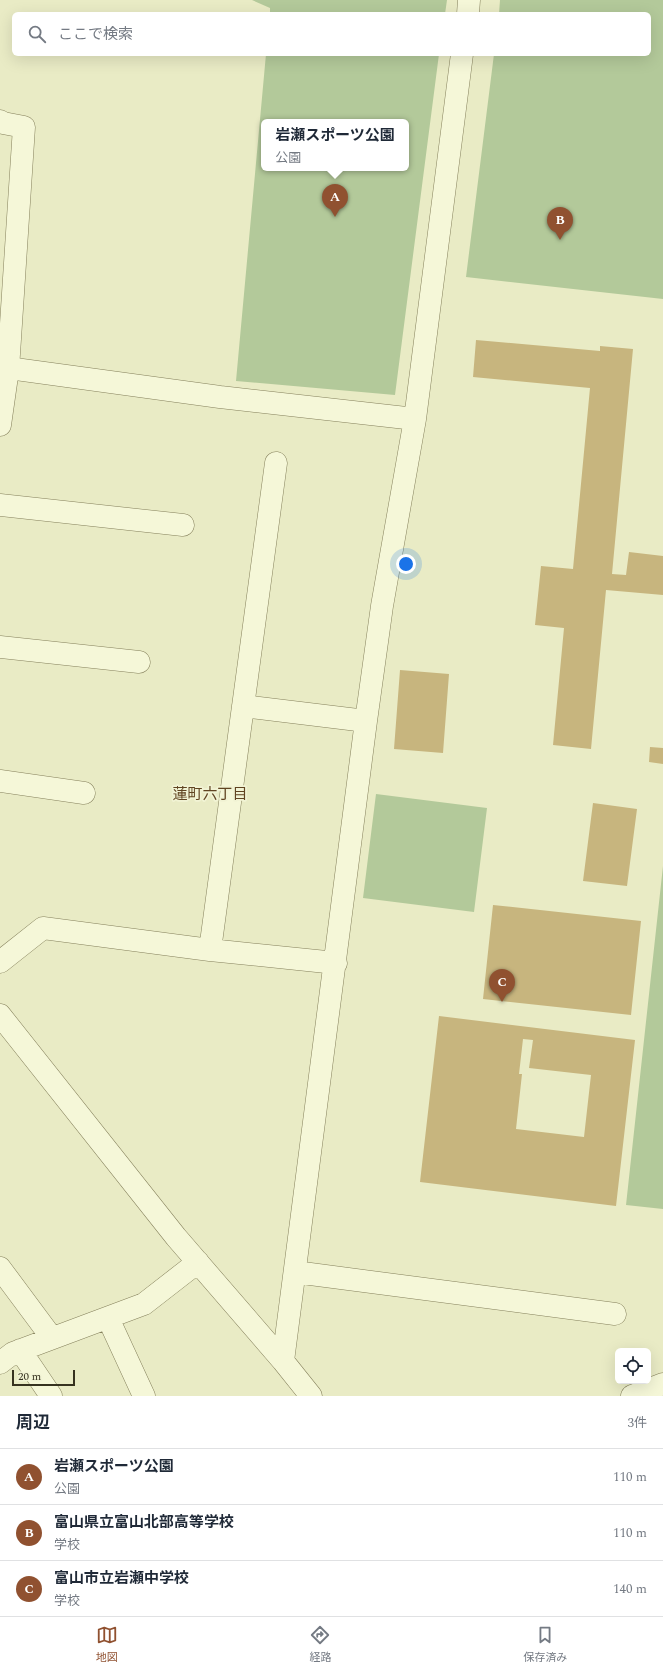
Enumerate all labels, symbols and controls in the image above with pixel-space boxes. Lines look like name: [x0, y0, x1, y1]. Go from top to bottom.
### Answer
search box: [12, 12, 651, 56]
icon: search: [26, 23, 48, 45]
text: ここで検索: [58, 23, 133, 46]
popup: [261, 119, 409, 171]
text: 岩瀬スポーツ公園: [275, 124, 395, 147]
text: 公園: [275, 148, 301, 168]
pin: A: [322, 184, 348, 217]
pin: B: [547, 207, 573, 240]
your location: [396, 554, 416, 574]
district label: 蓮町六丁目: [172, 783, 248, 806]
pin: C: [489, 969, 515, 1002]
map controls: [615, 1348, 651, 1384]
button: locate: [615, 1348, 651, 1384]
scale bar: [12, 1368, 75, 1387]
text: 20 m: [18, 1368, 41, 1385]
text: 周辺: [16, 1410, 50, 1436]
text: 3件: [627, 1413, 647, 1433]
text: 岩瀬スポーツ公園: [54, 1455, 174, 1478]
text: A: [24, 1467, 34, 1487]
text: 110 m: [613, 1467, 647, 1487]
text: 公園: [54, 1479, 80, 1499]
text: 富山県立富山北部高等学校: [54, 1511, 234, 1534]
text: B: [24, 1523, 34, 1543]
text: 110 m: [613, 1523, 647, 1543]
text: 学校: [54, 1535, 80, 1555]
text: 富山市立岩瀬中学校: [54, 1567, 189, 1590]
text: C: [24, 1579, 34, 1599]
text: 140 m: [613, 1579, 647, 1599]
text: 学校: [54, 1591, 80, 1611]
tab: 地図: [96, 1624, 118, 1666]
tab: 経路: [309, 1624, 331, 1666]
tab: 保存済み: [523, 1624, 567, 1666]

